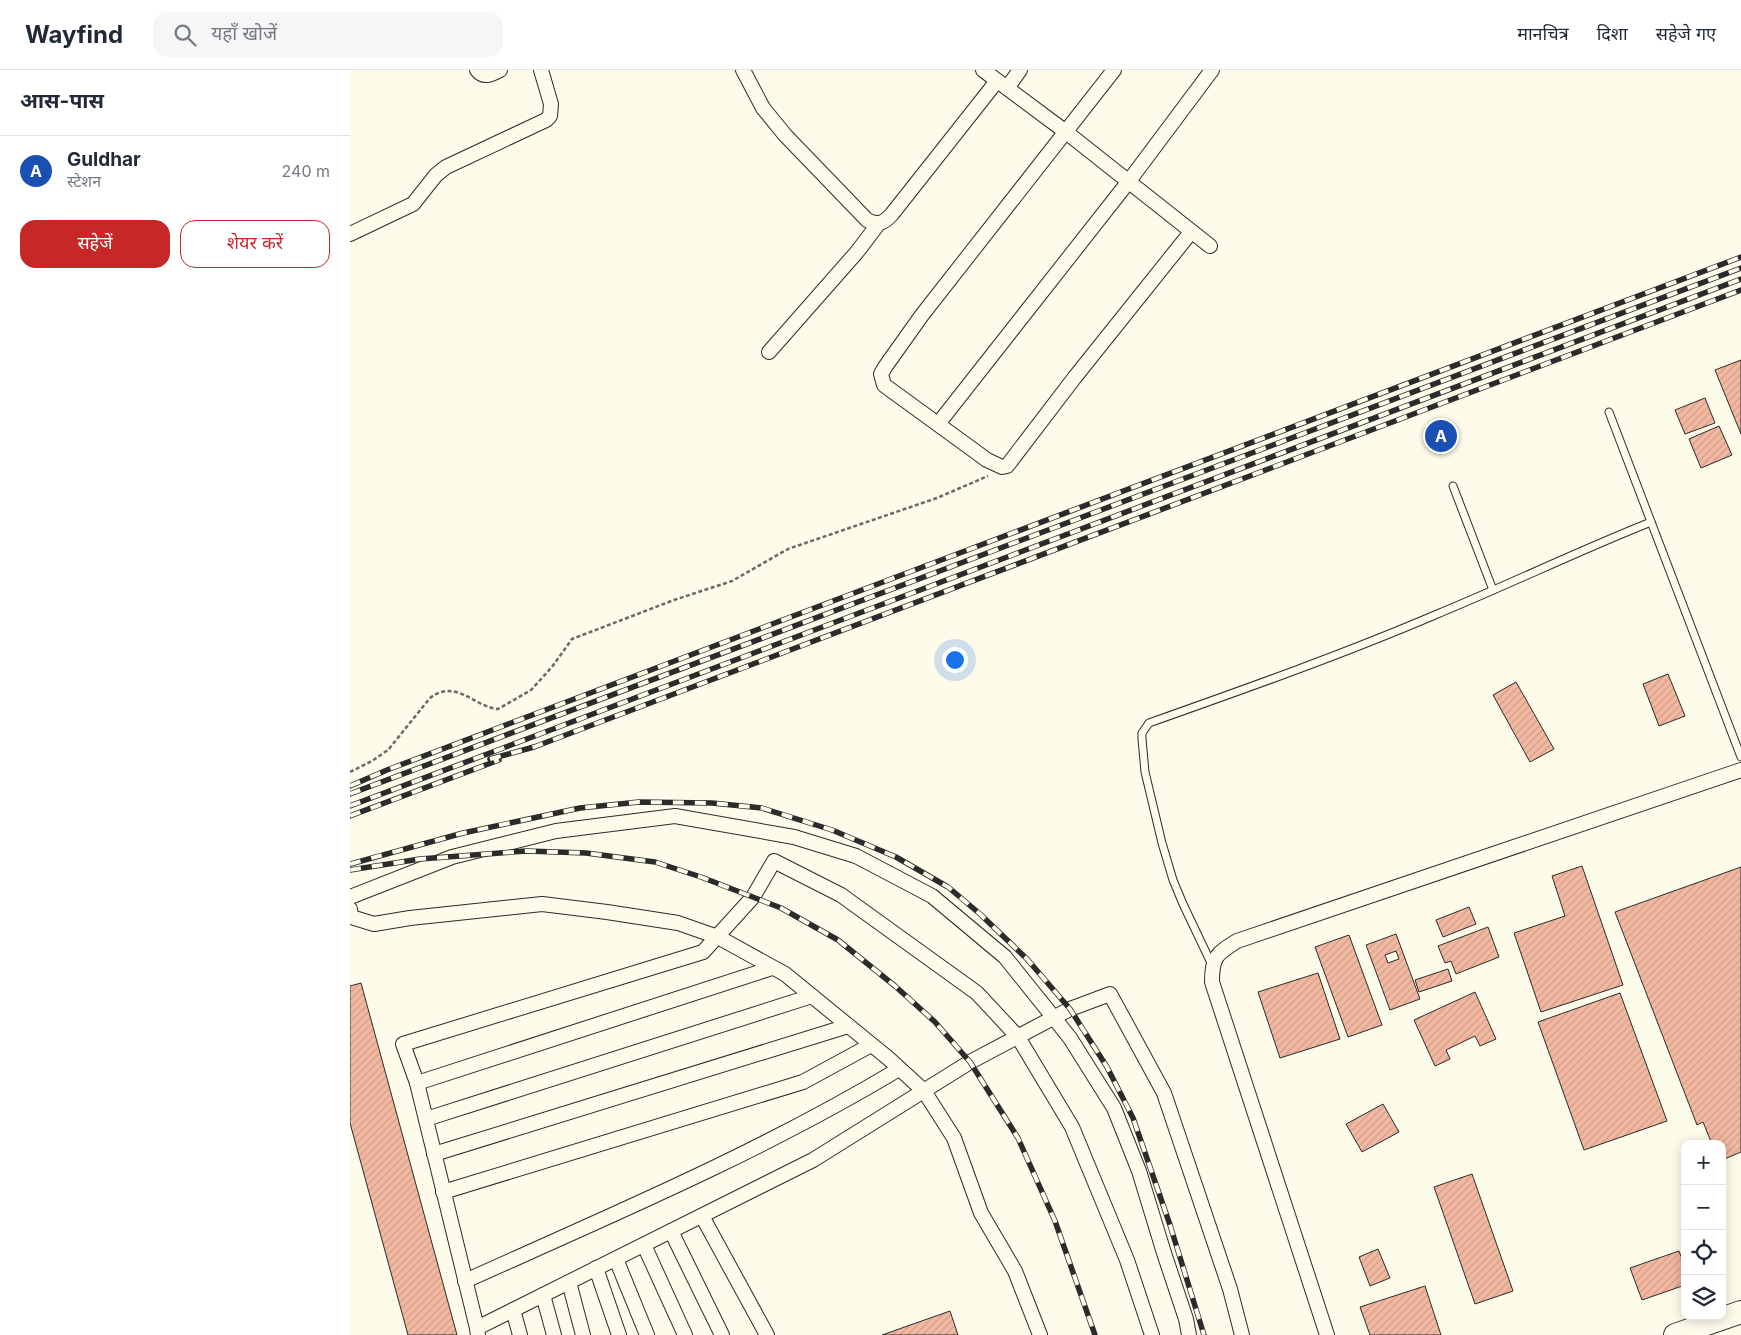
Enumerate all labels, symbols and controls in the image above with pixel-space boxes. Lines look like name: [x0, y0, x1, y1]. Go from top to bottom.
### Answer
search box: [153, 12, 503, 57]
text: Wayfind: [25, 20, 123, 49]
icon: search: [171, 21, 199, 49]
text: यहाँ खोजें: [211, 22, 277, 45]
text: मानचित्र: [1517, 23, 1569, 44]
text: दिशा: [1597, 23, 1628, 44]
text: सहेजे गए: [1656, 23, 1716, 44]
text: आस-पास: [20, 88, 104, 113]
text: Guldhar: [67, 148, 141, 171]
text: A: [30, 161, 42, 181]
text: 240 m: [282, 161, 330, 181]
text: स्टेशन: [67, 171, 101, 191]
button: सहेजें: [20, 220, 170, 268]
button: शेयर करें: [180, 220, 330, 268]
pin: A: [1425, 417, 1457, 455]
your location: [942, 647, 968, 673]
map controls: [1681, 1140, 1726, 1320]
button: +: [1681, 1140, 1726, 1185]
button: −: [1681, 1185, 1726, 1230]
button: locate: [1681, 1230, 1726, 1275]
button: layers: [1681, 1275, 1726, 1320]

